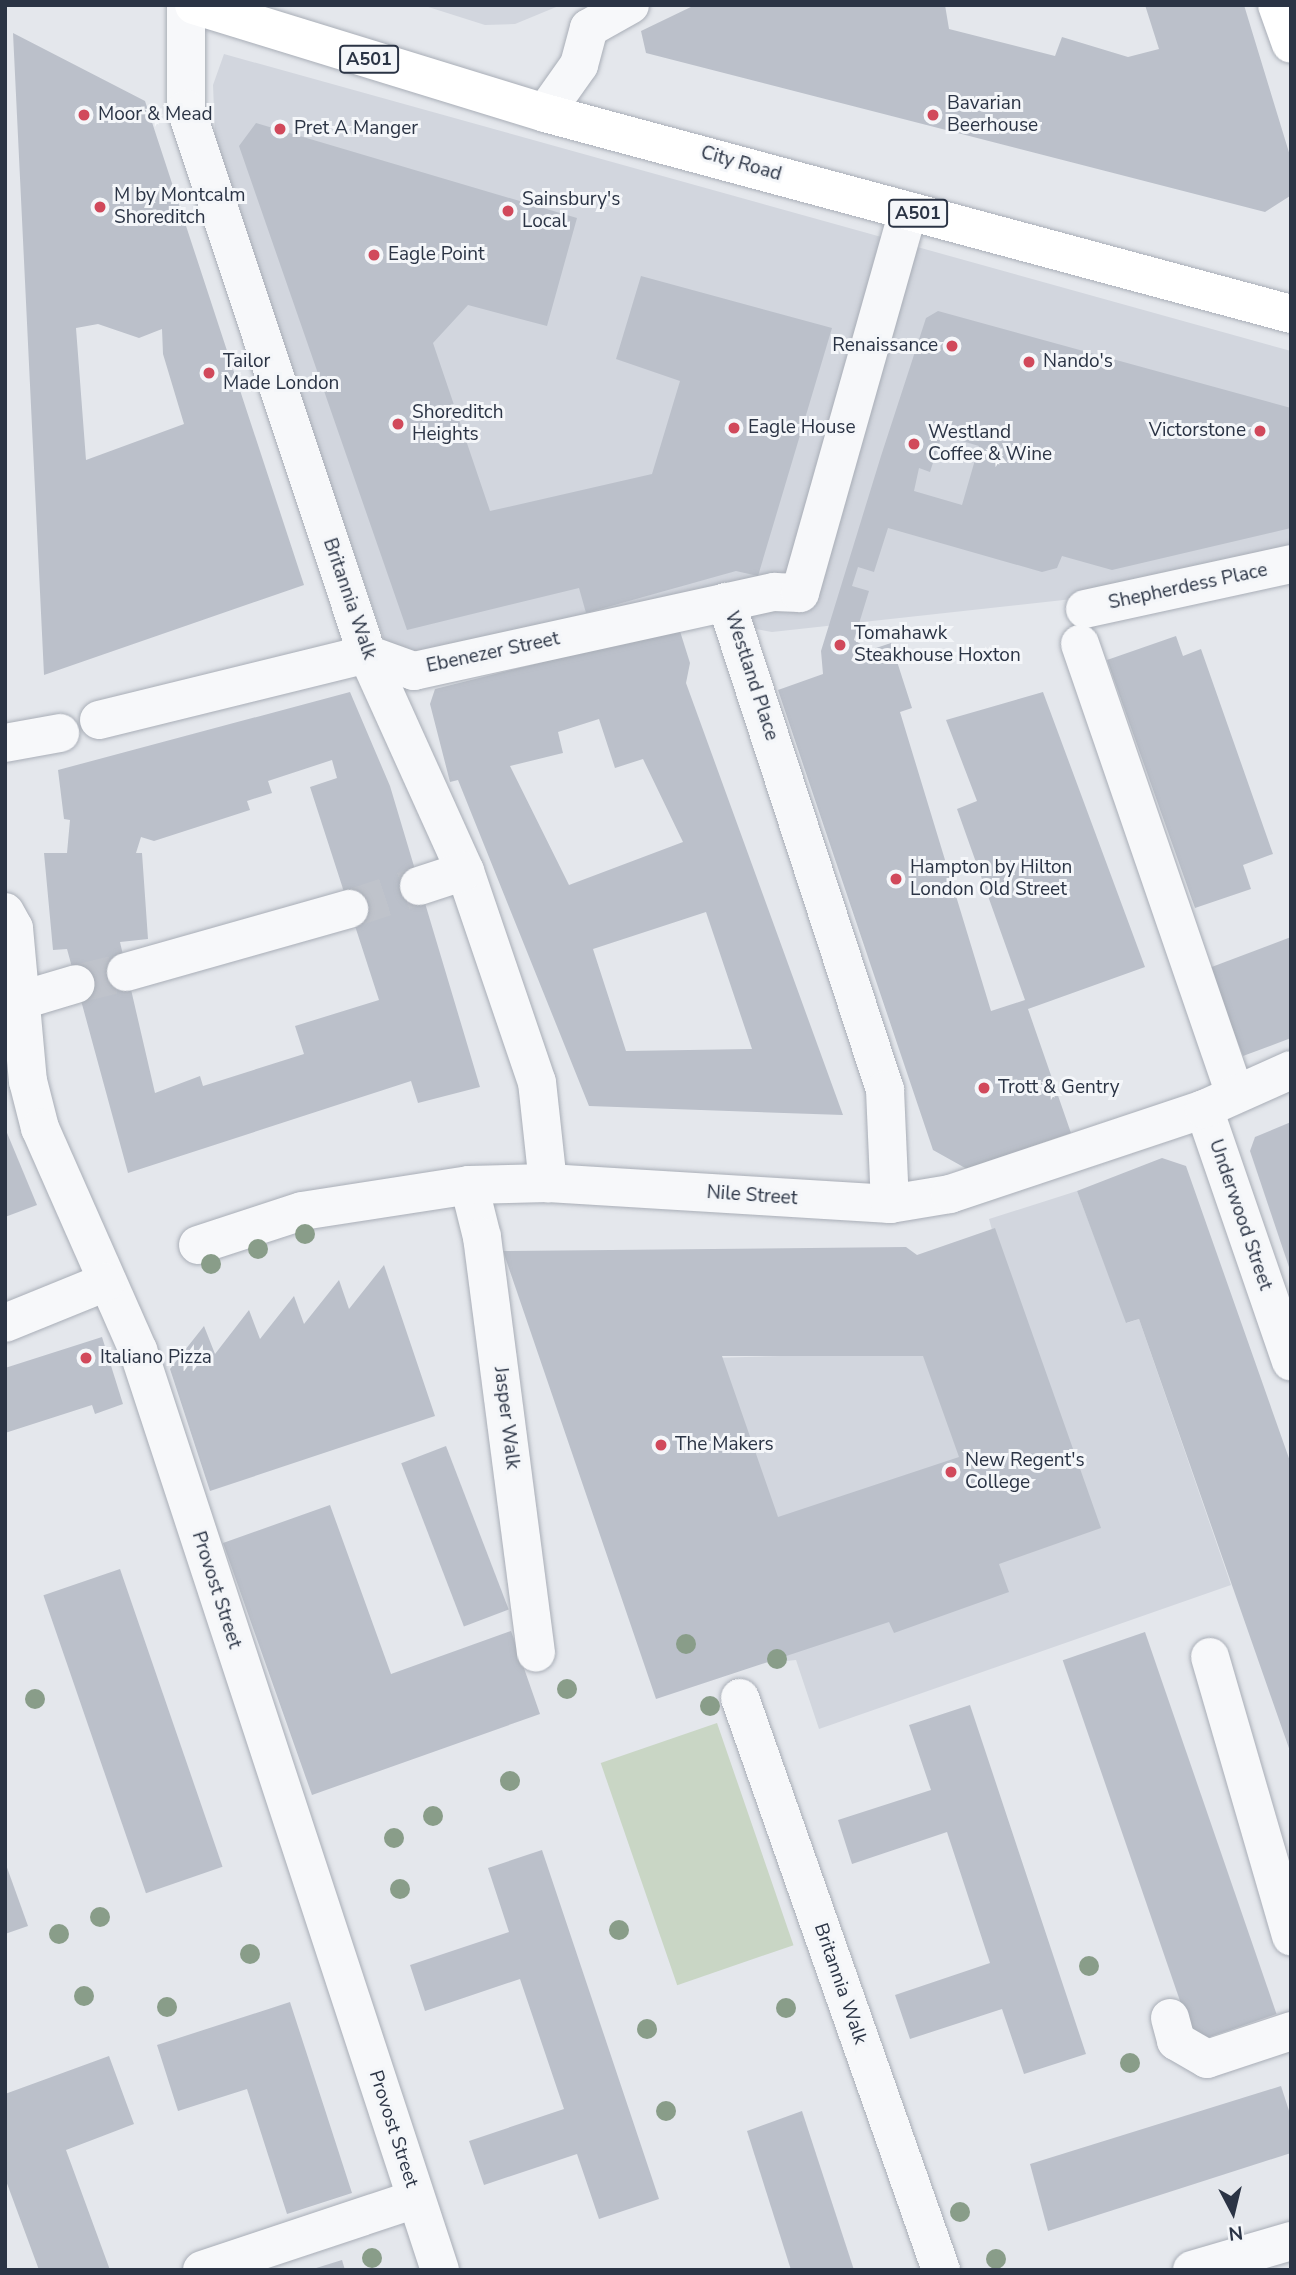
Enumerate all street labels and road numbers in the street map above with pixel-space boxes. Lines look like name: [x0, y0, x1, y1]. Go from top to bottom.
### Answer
road number: A501: [338, 44, 400, 74]
street label: City Road: [698, 142, 784, 186]
road number: A501: [886, 198, 950, 228]
street label: Britannia Walk: [318, 535, 380, 663]
street label: Shepherdess Place: [1106, 559, 1270, 615]
street label: Westland Place: [719, 609, 783, 743]
street label: Ebenezer Street: [424, 628, 562, 678]
street label: Underwood Street: [1204, 1137, 1276, 1293]
street label: Nile Street: [706, 1181, 798, 1211]
street label: Jasper Walk: [488, 1365, 524, 1471]
street label: Provost Street: [186, 1529, 246, 1651]
street label: Britannia Walk: [809, 1920, 871, 2048]
street label: Provost Street: [363, 2068, 423, 2190]

